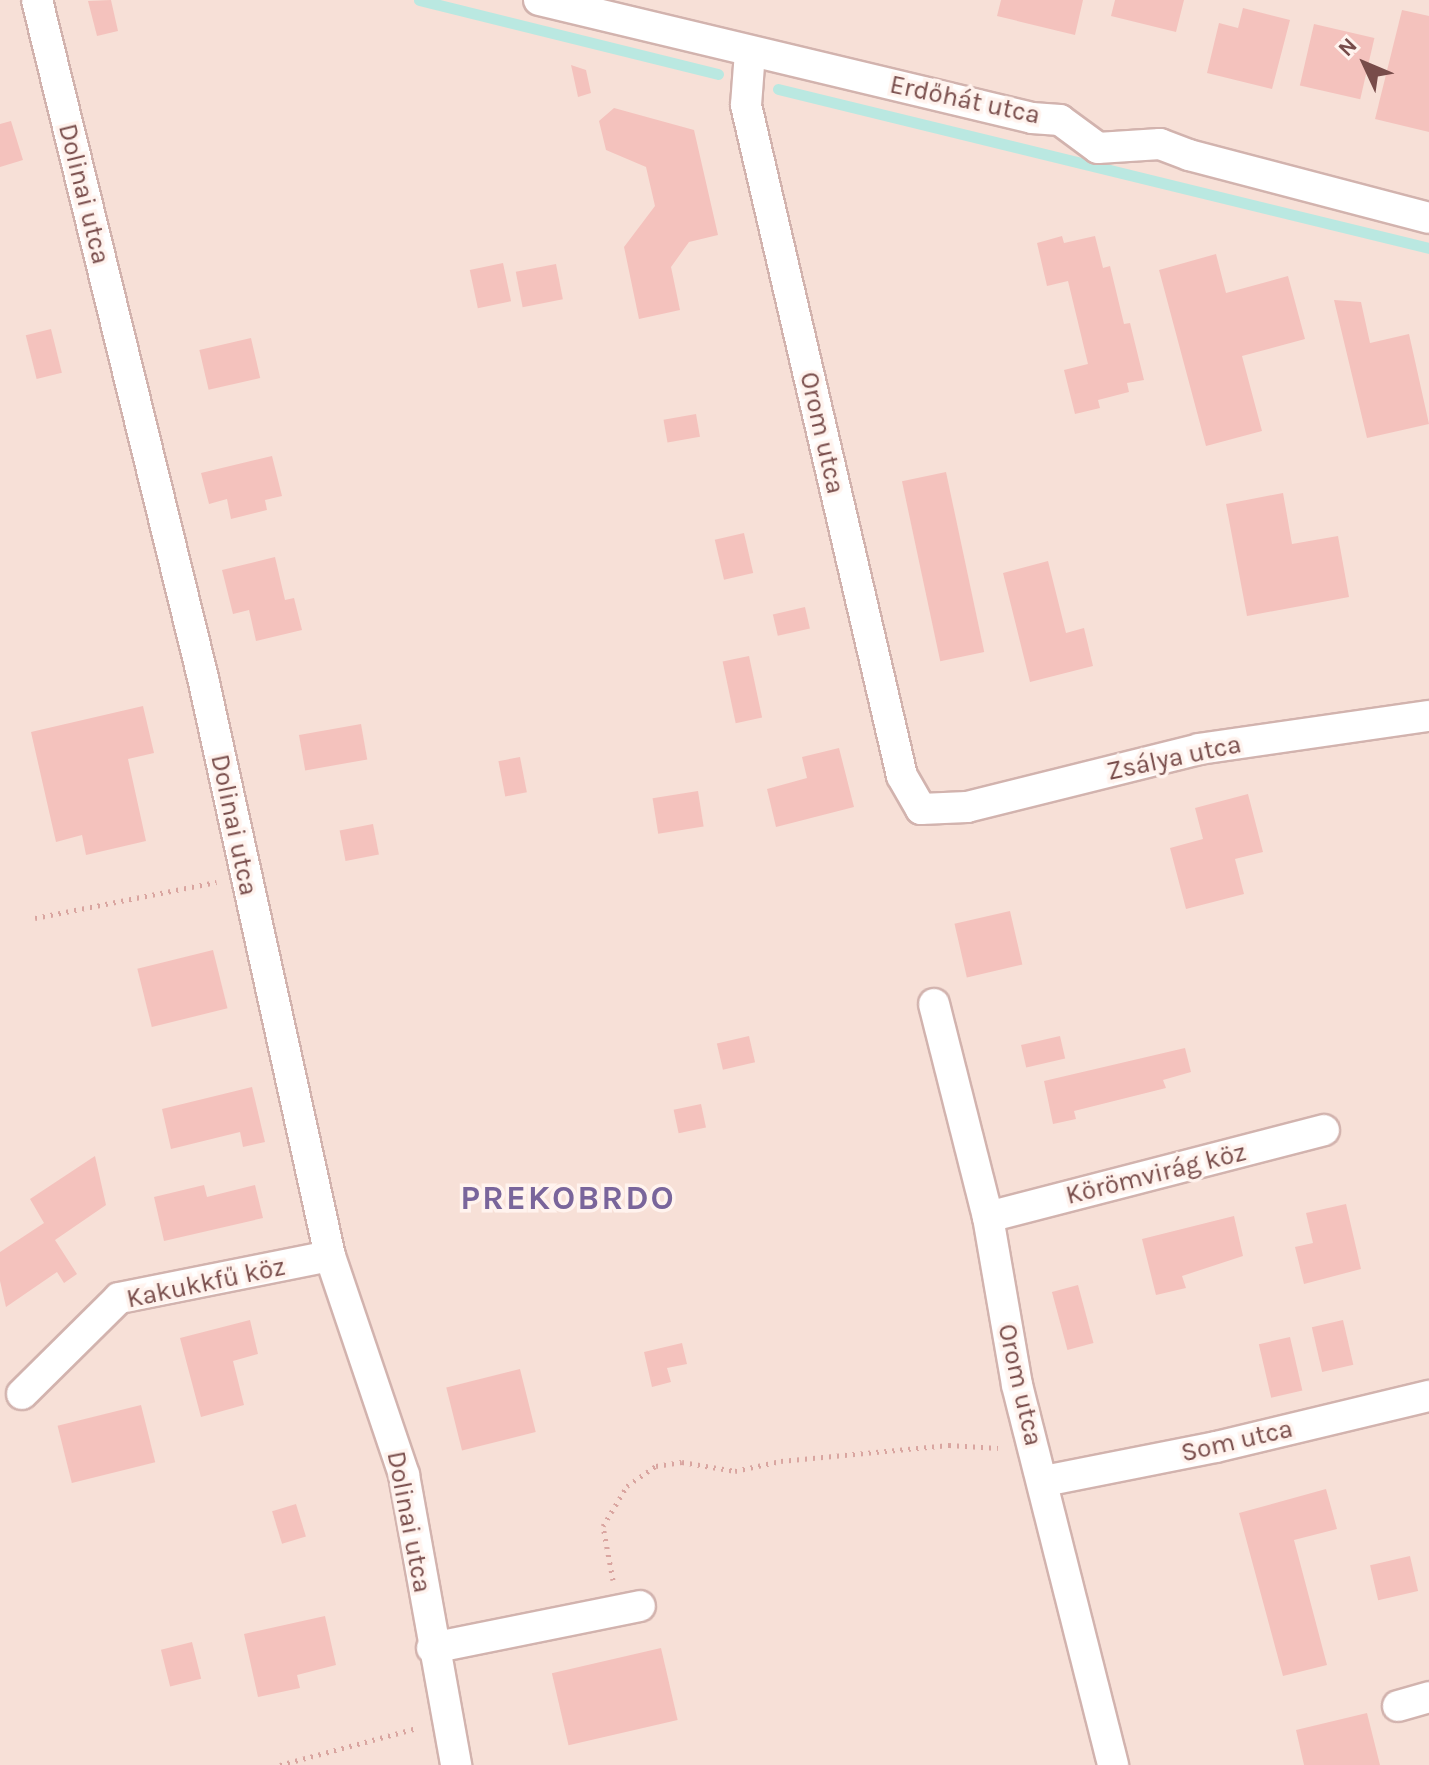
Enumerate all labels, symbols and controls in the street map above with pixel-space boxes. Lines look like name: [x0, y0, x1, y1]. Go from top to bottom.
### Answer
north arrow: [1325, 24, 1405, 104]
text: N: [1333, 33, 1363, 62]
street label: Erdőhát utca: [887, 69, 1043, 131]
street label: Dolinai utca: [51, 121, 117, 267]
street label: Orom utca: [793, 369, 851, 497]
street label: Zsálya utca: [1104, 729, 1244, 787]
street label: Dolinai utca: [204, 752, 264, 898]
street label: Körömvirág köz: [1063, 1137, 1249, 1211]
district label: PREKOBRDO: [460, 1179, 676, 1219]
street label: Kakukkfű köz: [124, 1251, 288, 1315]
street label: Orom utca: [991, 1321, 1049, 1449]
street label: Som utca: [1178, 1413, 1296, 1469]
street label: Dolinai utca: [380, 1449, 438, 1595]

